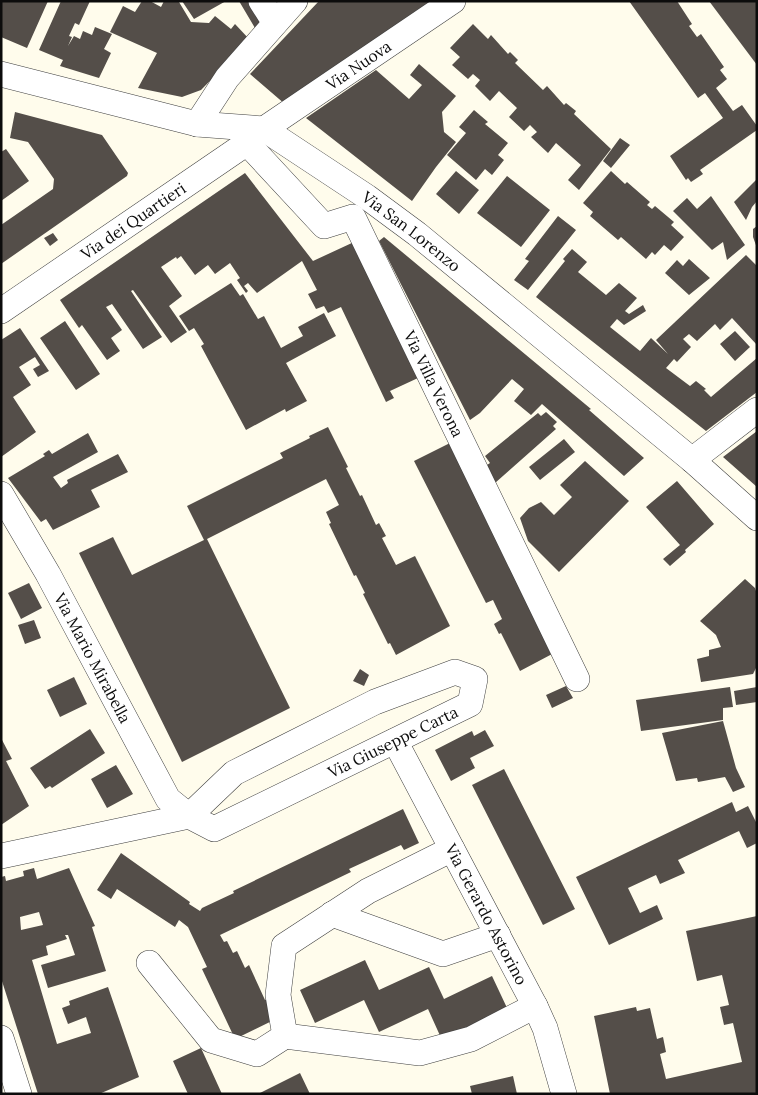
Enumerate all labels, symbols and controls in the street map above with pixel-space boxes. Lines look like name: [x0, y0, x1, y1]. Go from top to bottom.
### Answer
street label: Via Nuova: [321, 36, 395, 95]
street label: Via dei Quartieri: [76, 178, 189, 264]
street label: Via San Lorenzo: [357, 186, 465, 276]
street label: Via Villa Verona: [399, 326, 468, 440]
street label: Via Mario Mirabella: [50, 589, 136, 726]
street label: Via Giuseppe Carta: [323, 701, 461, 782]
street label: Via Gerardo Astorino: [441, 839, 532, 988]

